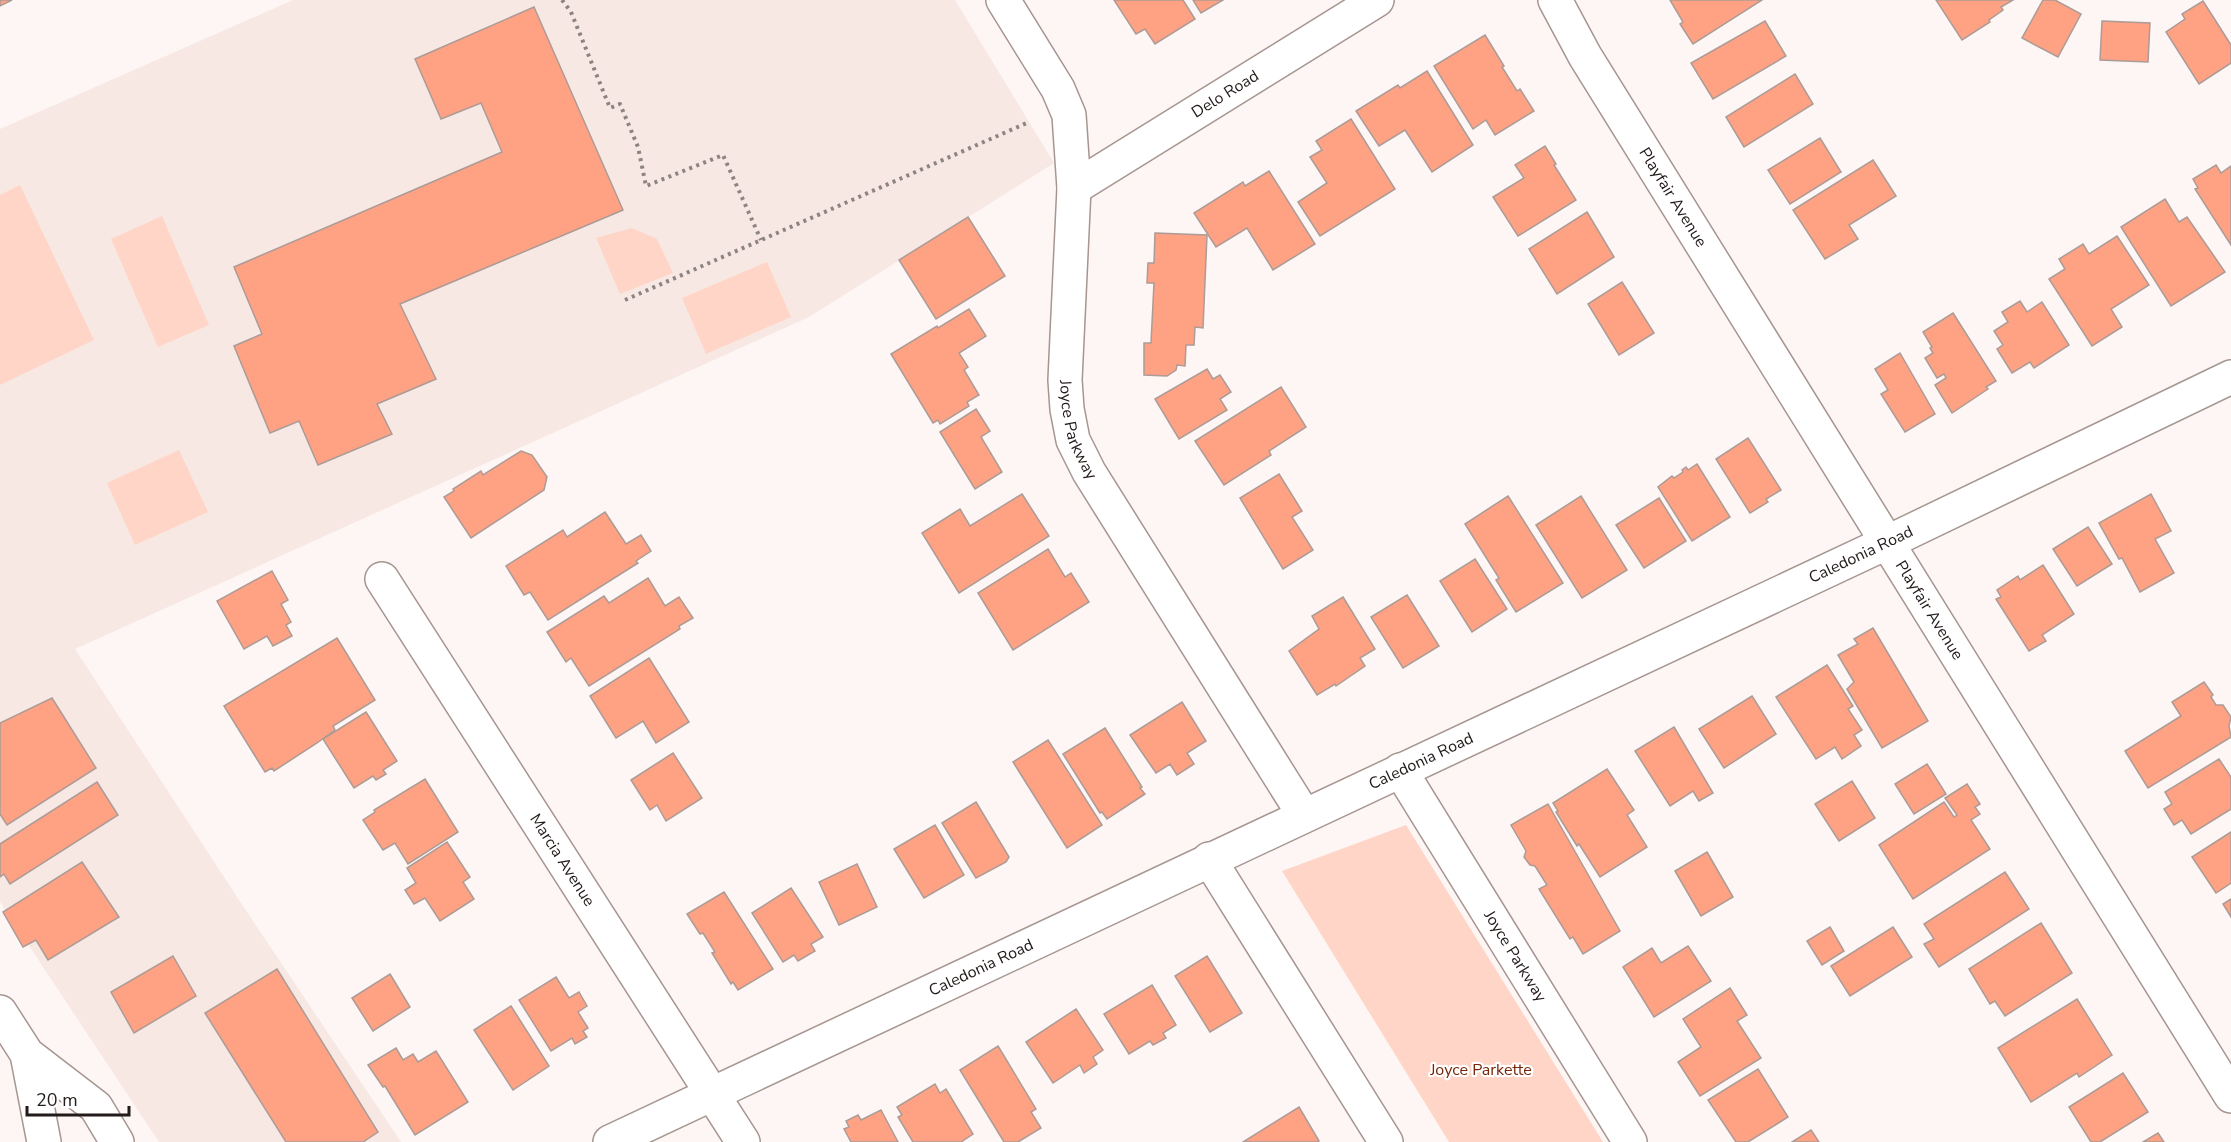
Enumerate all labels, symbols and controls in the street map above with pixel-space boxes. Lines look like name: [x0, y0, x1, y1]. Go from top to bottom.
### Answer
street label: Delo Road: [1187, 65, 1263, 123]
street label: Playfair Avenue: [1634, 143, 1712, 251]
street label: Joyce Parkway: [1054, 378, 1103, 485]
street label: Caledonia Road: [1805, 521, 1917, 589]
street label: Playfair Avenue: [1890, 556, 1969, 664]
street label: Caledonia Road: [1365, 727, 1477, 795]
street label: Marcia Avenue: [524, 810, 600, 911]
street label: Joyce Parkway: [1478, 906, 1552, 1007]
street label: Caledonia Road: [925, 934, 1037, 1002]
park label: Joyce Parkette: [1429, 1059, 1532, 1081]
scale bar: [27, 1079, 129, 1117]
text: 20 m: [36, 1088, 78, 1112]

